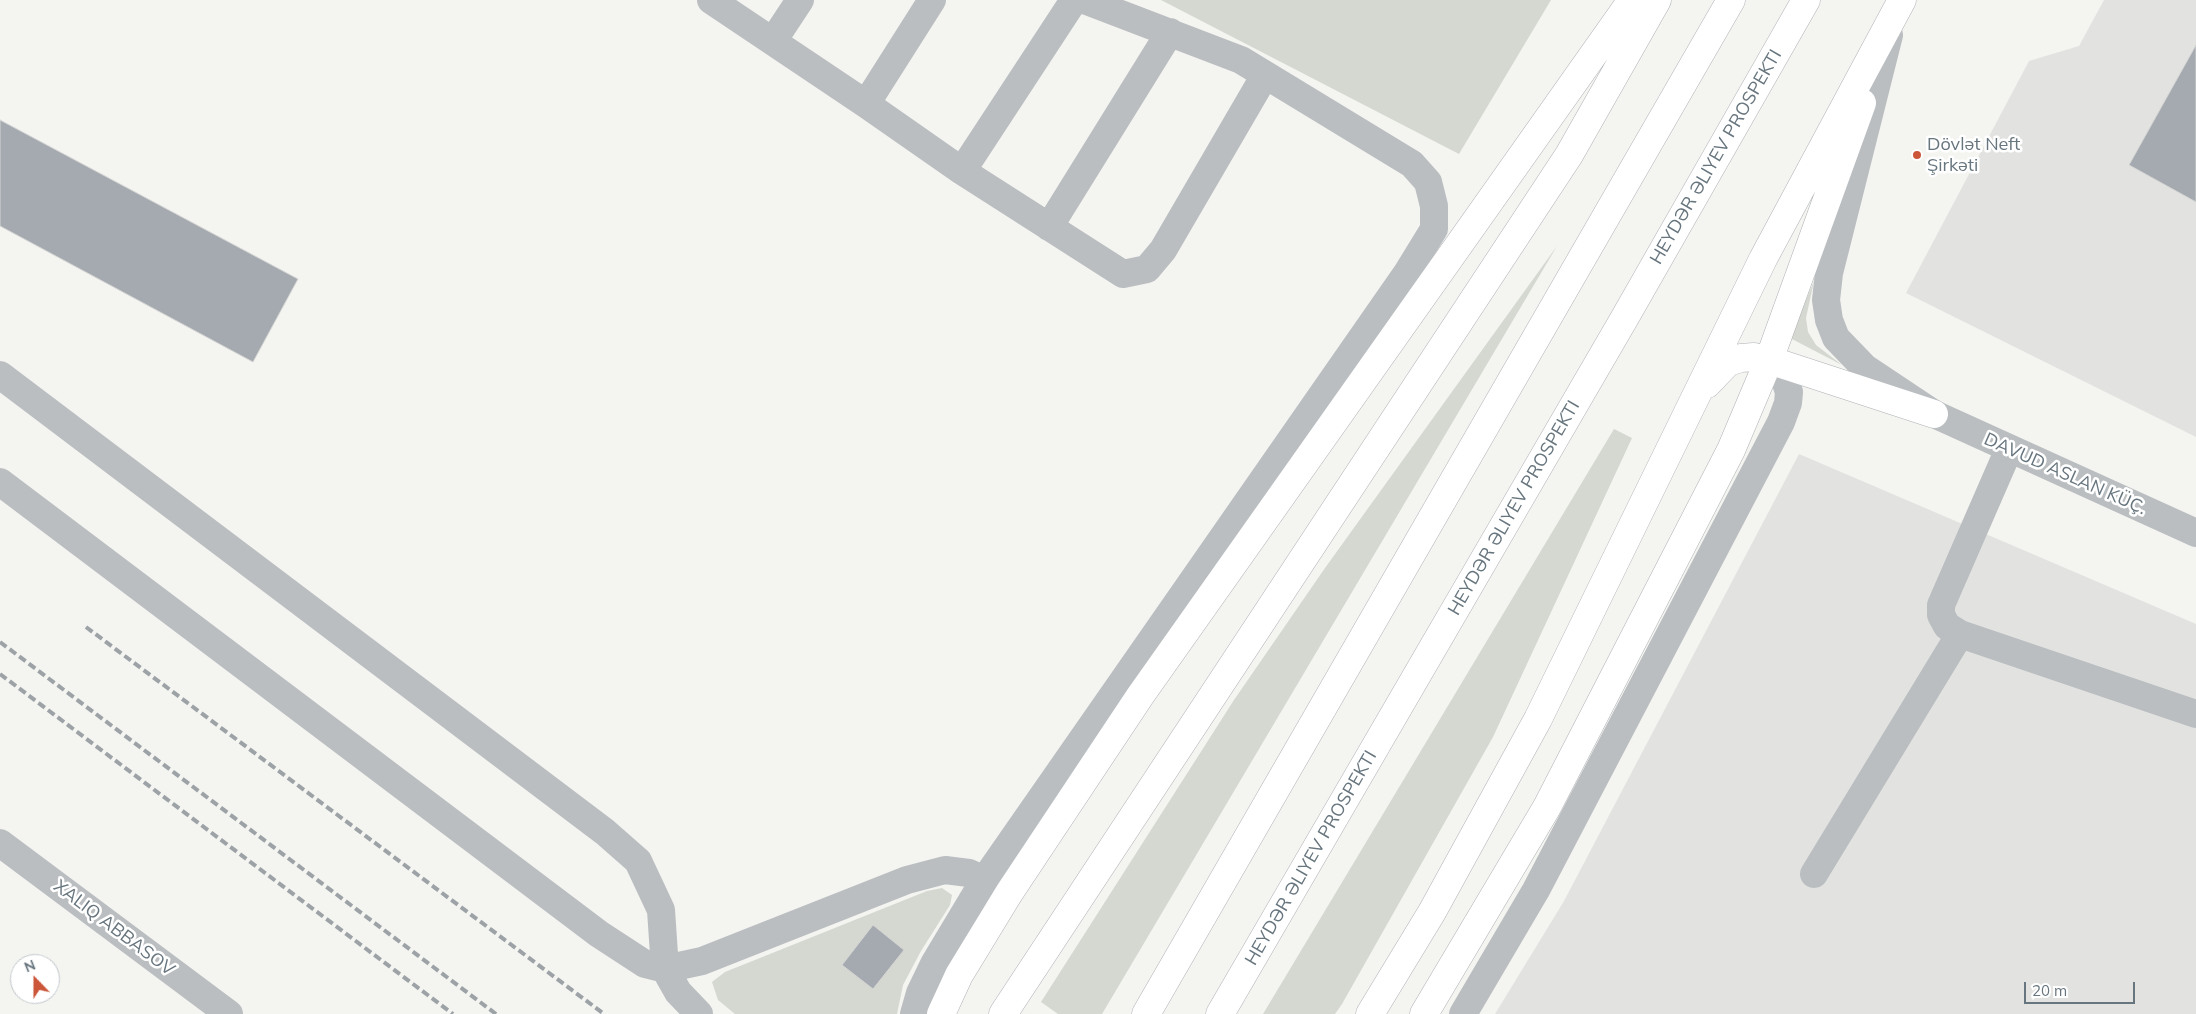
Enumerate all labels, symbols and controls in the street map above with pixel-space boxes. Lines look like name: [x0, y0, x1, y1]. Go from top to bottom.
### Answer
street label: HEYDƏR ƏLIYEV PROSPEKTI: [1646, 46, 1786, 268]
place label: Dövlət Neft Şirkəti: [1927, 134, 2020, 176]
marker: Dövlət Neft Şirkəti: [1911, 149, 1923, 161]
street label: HEYDƏR ƏLIYEV PROSPEKTI: [1444, 397, 1584, 619]
street label: DAVUD ASLAN KÜÇ.: [1980, 428, 2150, 520]
street label: HEYDƏR ƏLIYEV PROSPEKTI: [1241, 747, 1381, 969]
street label: XALIQ ABBASOV: [49, 876, 179, 980]
north arrow: [10, 954, 60, 1004]
text: N: [21, 956, 38, 976]
scale bar: [2026, 972, 2137, 1004]
text: 20 m: [2032, 981, 2067, 1000]

